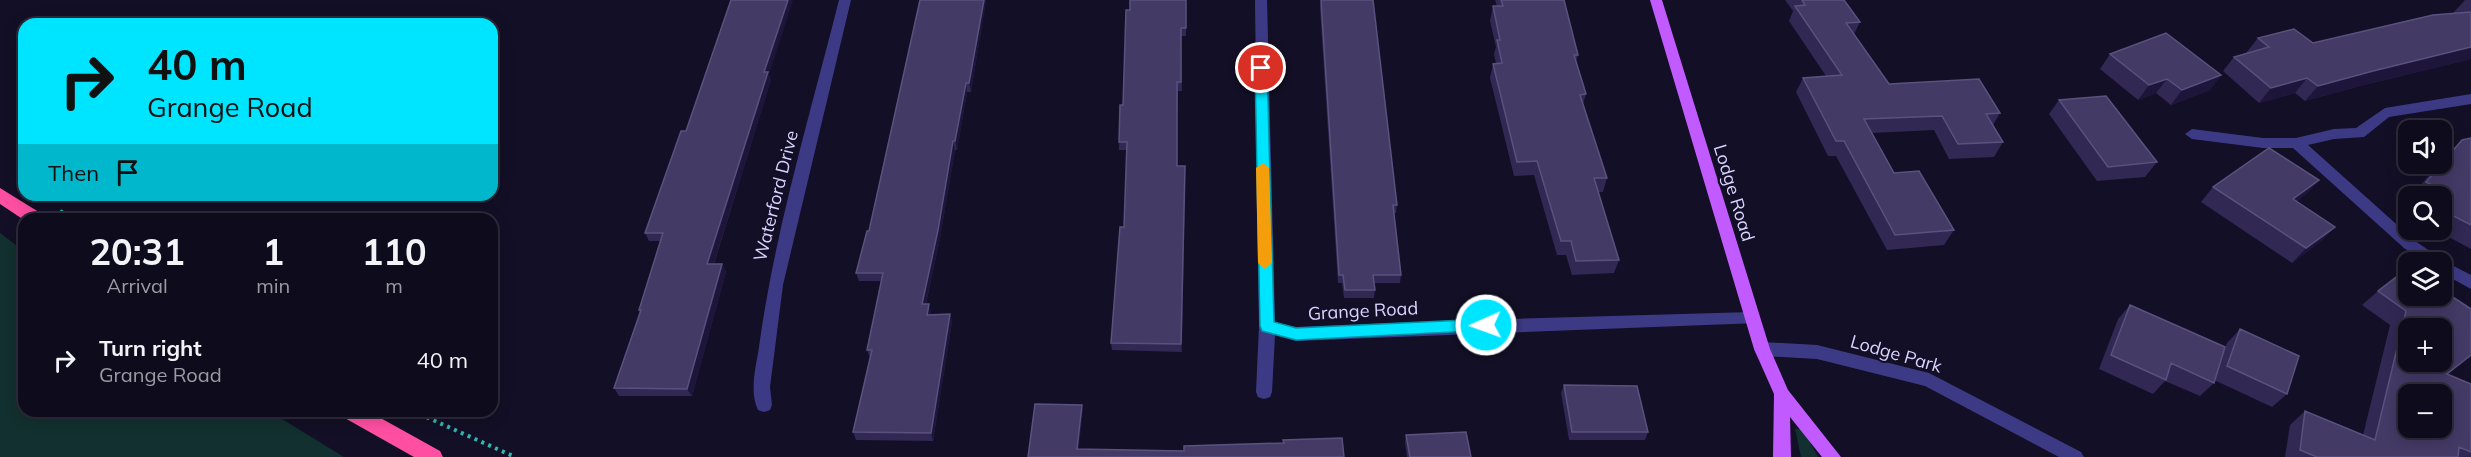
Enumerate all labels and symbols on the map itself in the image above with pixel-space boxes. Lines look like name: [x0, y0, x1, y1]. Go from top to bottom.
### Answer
pin: [1235, 42, 1286, 93]
street label: Waterford Drive: [748, 128, 803, 264]
street label: Lodge Road: [1709, 142, 1760, 244]
position arrow: [1454, 293, 1518, 357]
street label: Grange Road: [1307, 296, 1419, 325]
street label: Lodge Park: [1848, 330, 1945, 378]

